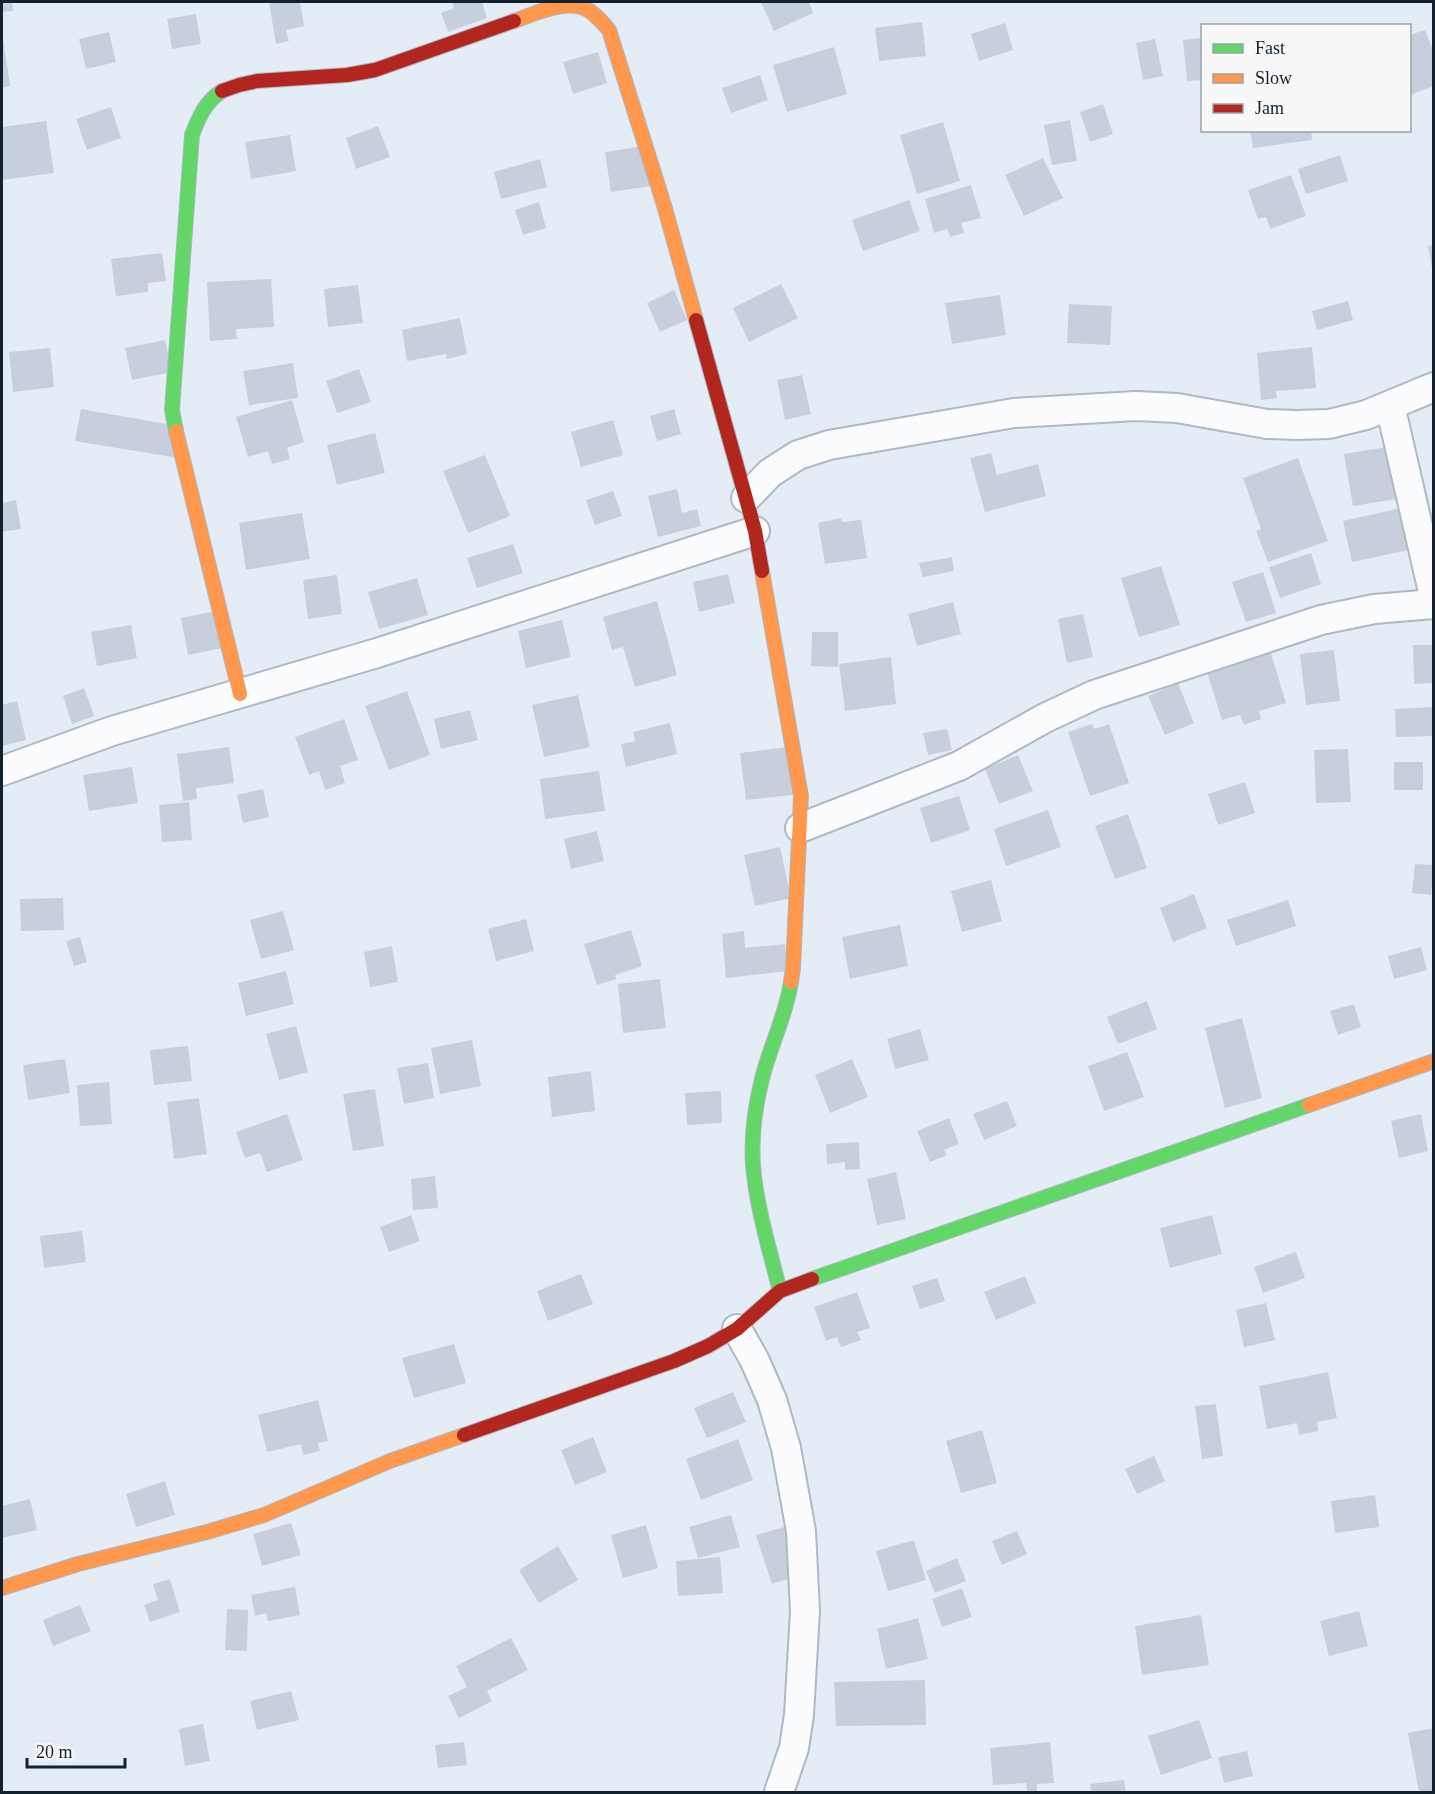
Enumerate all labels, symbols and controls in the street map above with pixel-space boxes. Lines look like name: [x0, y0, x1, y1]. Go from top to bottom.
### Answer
legend: [1201, 24, 1411, 132]
text: Fast: [1255, 38, 1285, 58]
text: Slow: [1255, 68, 1292, 88]
text: Jam: [1255, 98, 1284, 118]
scale bar: [27, 1731, 124, 1769]
text: 20 m: [36, 1742, 73, 1762]

